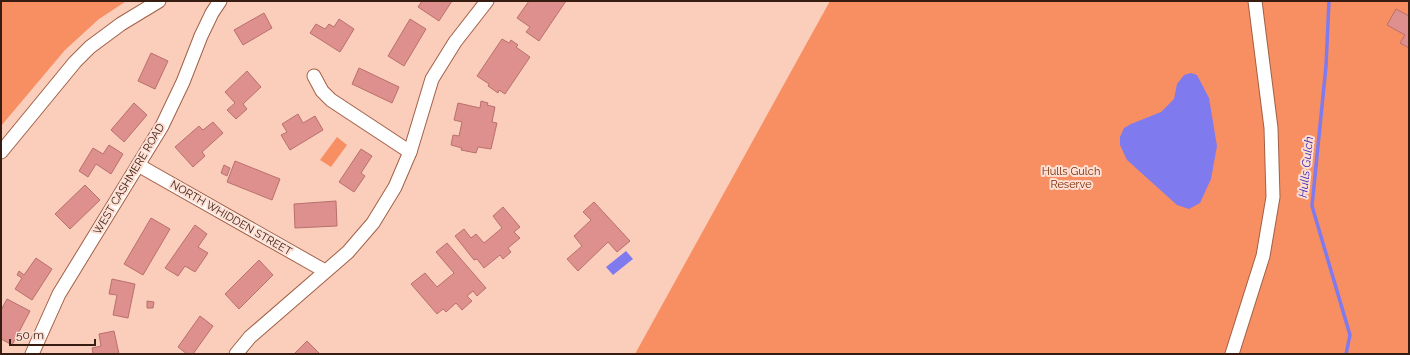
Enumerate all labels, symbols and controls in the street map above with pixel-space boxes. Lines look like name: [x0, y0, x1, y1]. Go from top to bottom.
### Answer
street label: WEST CASHMERE ROAD: [91, 121, 167, 237]
water label: Hulls Gulch: [1296, 135, 1316, 198]
park label: Hulls Gulch Reserve: [1042, 165, 1100, 191]
street label: NORTH WHIDDEN STREET: [168, 178, 294, 258]
scale bar: [10, 321, 95, 347]
text: 50 m: [16, 328, 44, 342]

